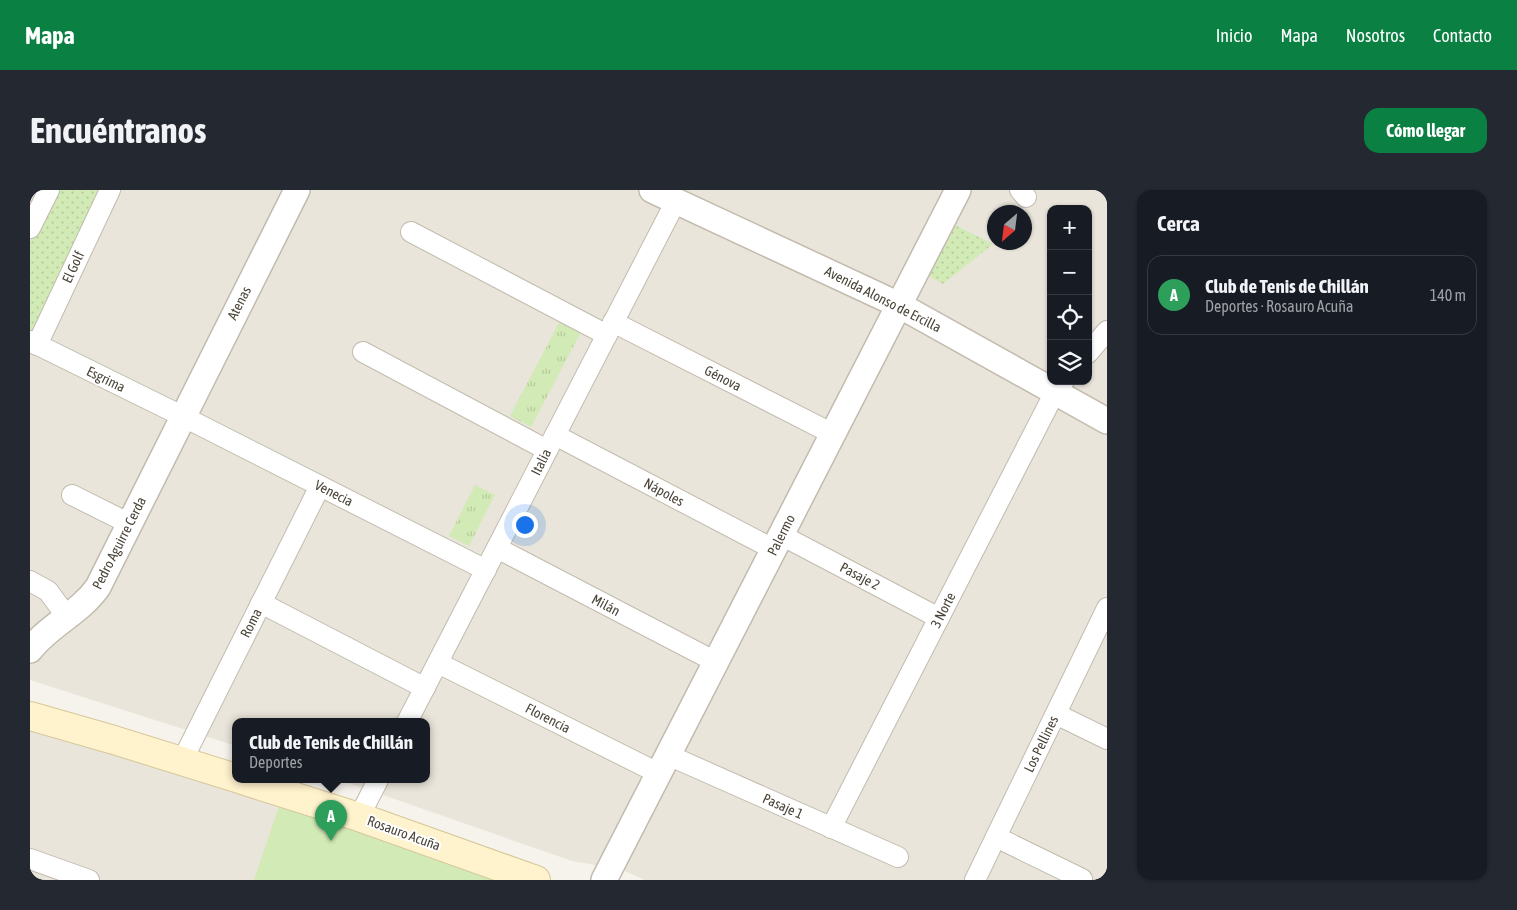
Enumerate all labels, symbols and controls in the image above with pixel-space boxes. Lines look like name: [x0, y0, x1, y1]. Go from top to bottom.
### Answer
text: Mapa: [25, 22, 75, 49]
text: Inicio: [1216, 25, 1252, 46]
text: Mapa: [1280, 25, 1318, 46]
text: Nosotros: [1346, 25, 1405, 46]
text: Contacto: [1433, 25, 1492, 46]
button: Cómo llegar: [1364, 108, 1487, 153]
text: Encuéntranos: [30, 110, 206, 150]
north arrow: [987, 205, 1032, 250]
map controls: [1047, 205, 1092, 385]
button: +: [1047, 205, 1092, 250]
text: Cerca: [1157, 211, 1200, 235]
street label: El Golf: [59, 248, 87, 285]
button: −: [1047, 250, 1092, 295]
street label: Avenida Alonso de Ercilla: [822, 263, 944, 335]
text: Club de Tenis de Chillán: [1205, 275, 1369, 297]
street label: Atenas: [224, 284, 254, 322]
text: A: [1170, 286, 1178, 304]
text: 140 m: [1430, 286, 1466, 304]
button: locate: [1047, 295, 1092, 340]
text: Deportes · Rosauro Acuña: [1205, 297, 1354, 315]
button: layers: [1047, 340, 1092, 385]
street label: Génova: [702, 362, 744, 394]
street label: Esgrima: [84, 363, 128, 395]
street label: Italia: [528, 446, 554, 478]
street label: Nápoles: [641, 475, 687, 509]
street label: Venecia: [312, 477, 356, 509]
street label: Pedro Aguirre Cerda: [89, 494, 149, 592]
your location: [512, 512, 538, 538]
street label: Palermo: [764, 512, 798, 558]
street label: Pasaje 2: [837, 559, 883, 593]
street label: 3 Norte: [927, 590, 959, 630]
street label: Milán: [589, 591, 623, 619]
street label: Roma: [237, 606, 265, 640]
street label: Florencia: [523, 700, 573, 736]
street label: Los Pellines: [1021, 713, 1062, 775]
popup: [232, 718, 430, 783]
text: Club de Tenis de Chillán: [249, 731, 413, 753]
text: Deportes: [249, 753, 302, 771]
street label: Pasaje 1: [760, 790, 806, 822]
pin: A: [315, 800, 347, 841]
street label: Rosauro Acuña: [365, 812, 443, 854]

